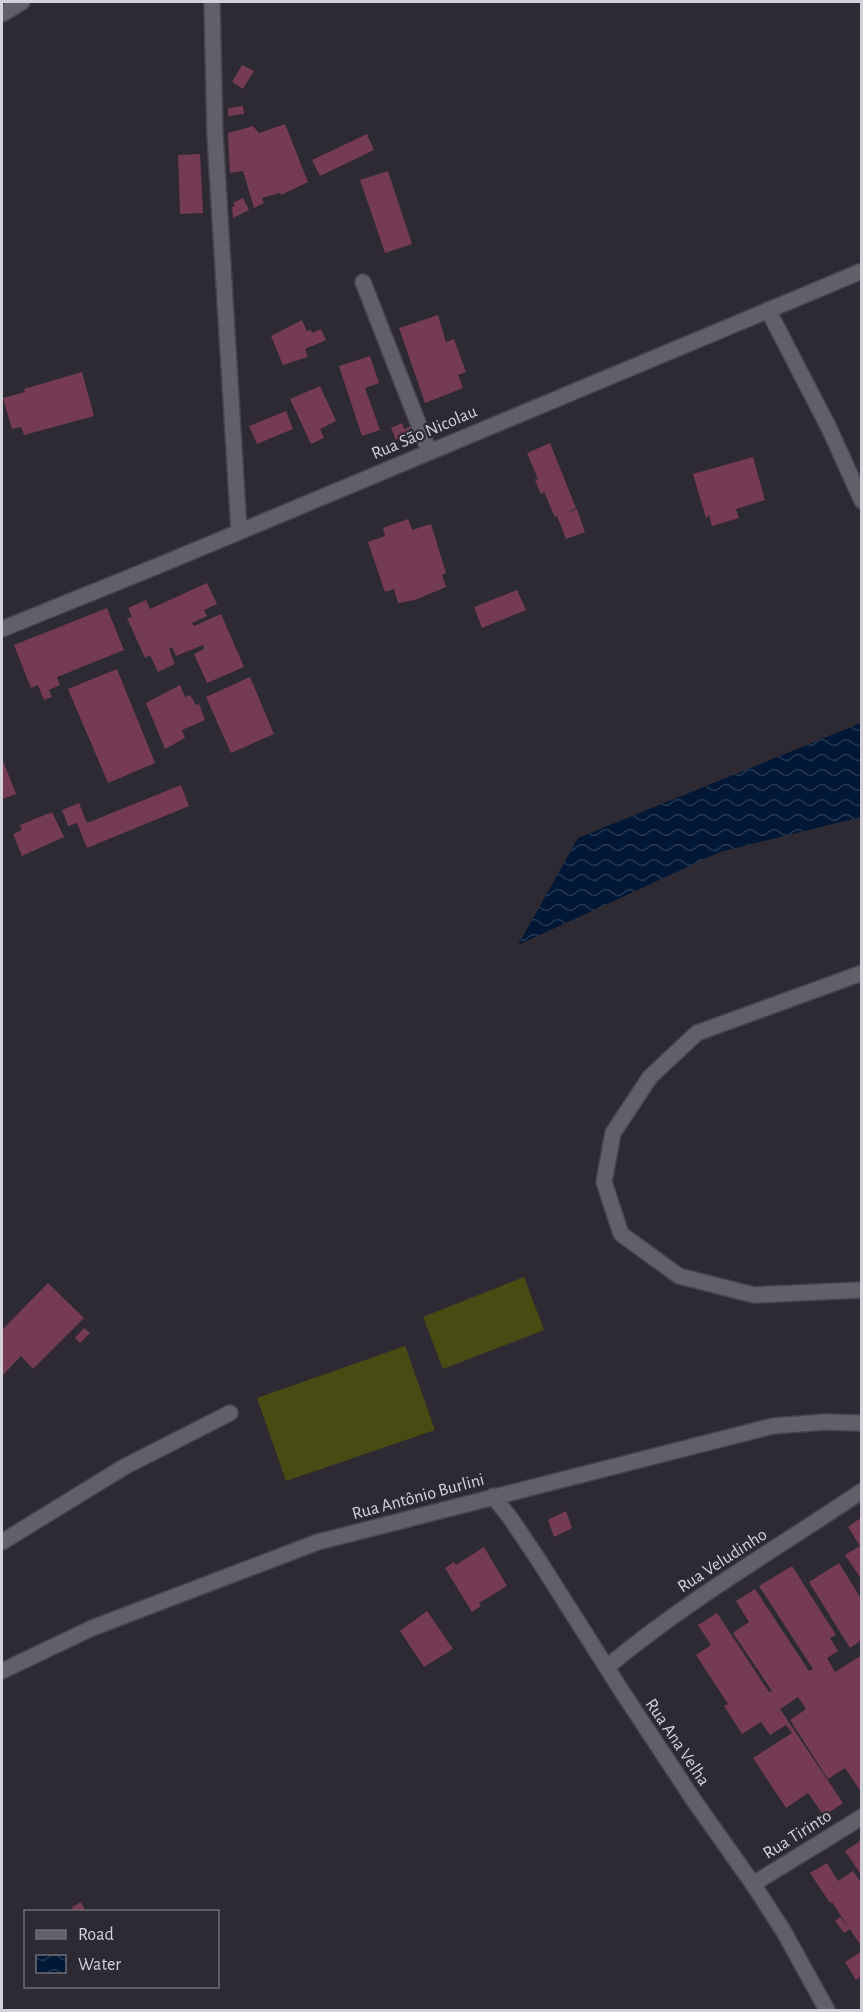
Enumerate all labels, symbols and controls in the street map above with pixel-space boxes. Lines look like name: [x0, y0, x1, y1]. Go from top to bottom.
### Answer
street label: Rua São Nicolau: [369, 403, 480, 463]
street label: Rua Antônio Burlini: [350, 1471, 486, 1523]
street label: Rua Veludinho: [675, 1525, 771, 1596]
street label: Rua Ana Velha: [642, 1696, 713, 1789]
street label: Rua Tirinto: [760, 1807, 835, 1863]
legend: [24, 1910, 219, 1988]
text: Road: [78, 1926, 114, 1944]
text: Water: [78, 1956, 121, 1974]

